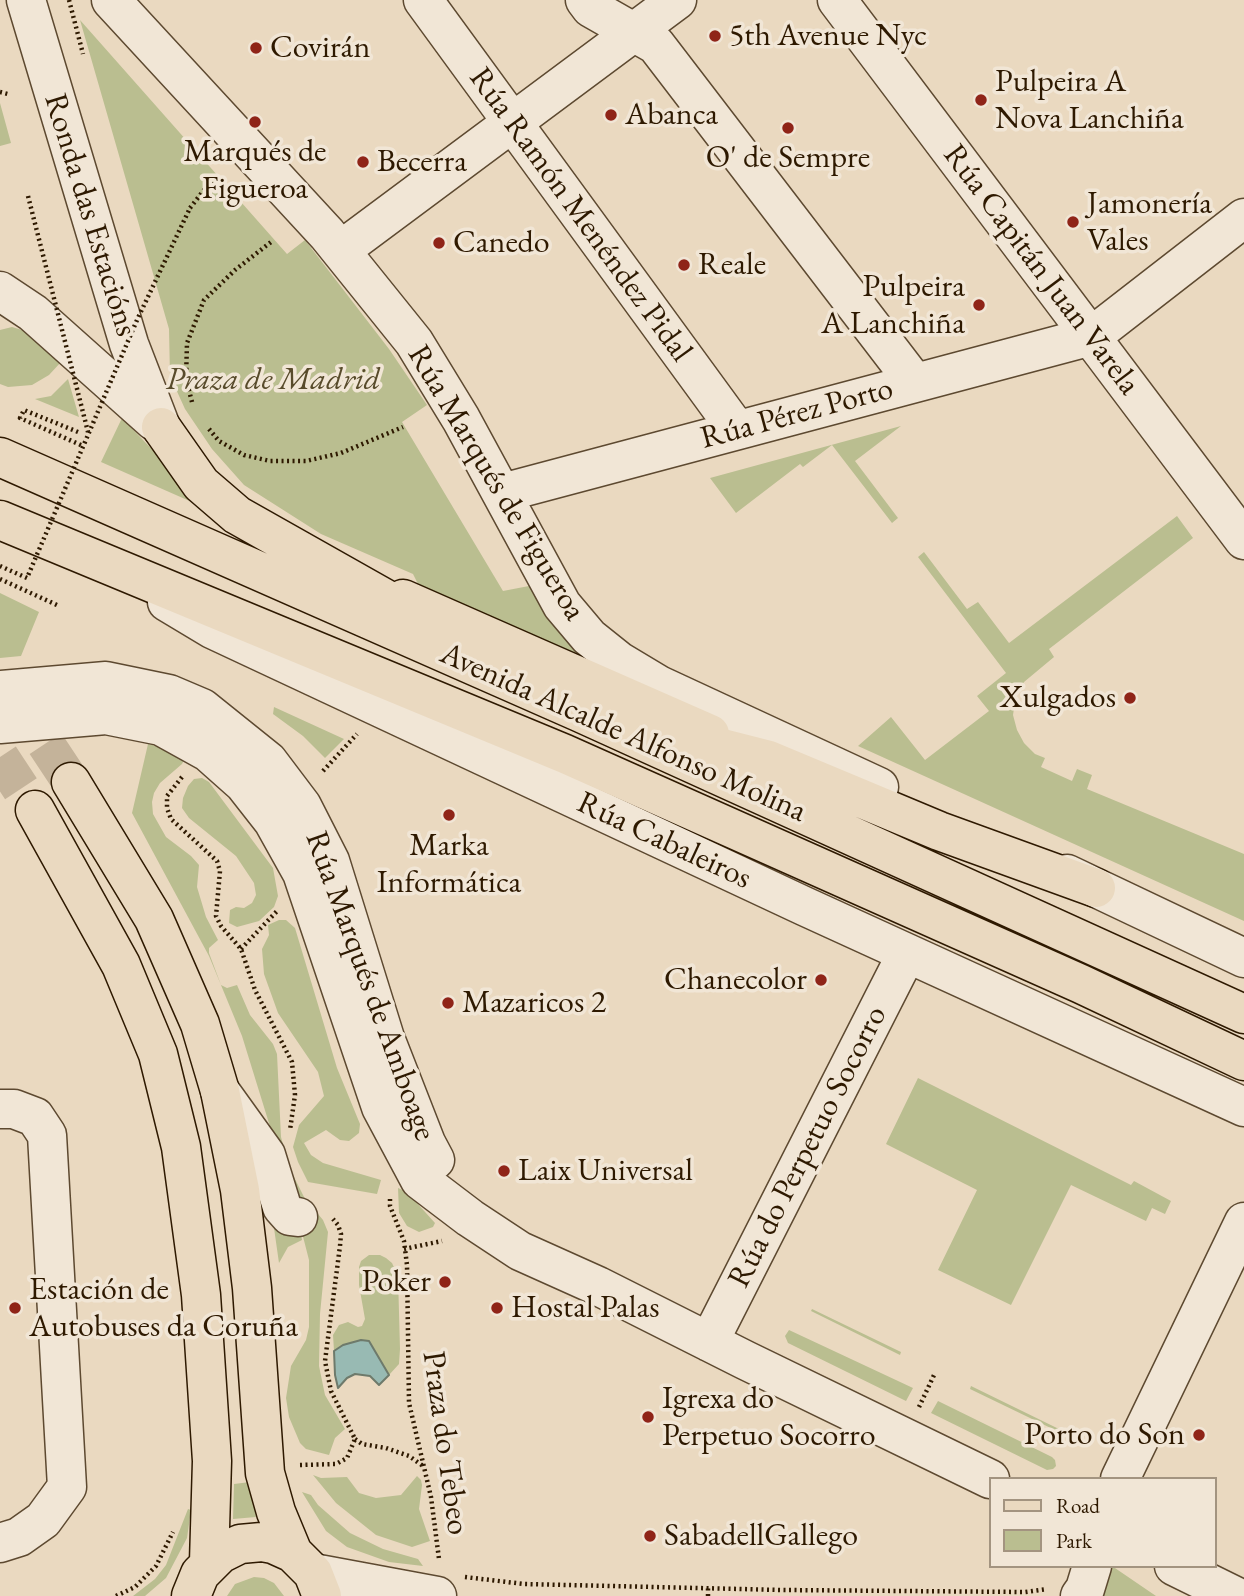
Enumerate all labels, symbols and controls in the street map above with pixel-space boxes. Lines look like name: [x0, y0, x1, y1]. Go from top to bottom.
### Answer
place label: 5th Avenue Nyc: [729, 17, 927, 55]
marker: 5th Avenue Nyc: [707, 28, 723, 44]
place label: Covirán: [270, 29, 370, 67]
marker: Covirán: [248, 40, 264, 56]
street label: Rúa Ramón Menéndez Pidal: [460, 60, 700, 370]
place label: Pulpeira A Nova Lanchiña: [995, 63, 1184, 138]
street label: Ronda das Estacións: [35, 89, 145, 341]
marker: Pulpeira A Nova Lanchiña: [973, 92, 989, 108]
place label: Abanca: [625, 96, 718, 134]
marker: Abanca: [603, 107, 619, 123]
marker: Marqués de Figueroa: [247, 114, 263, 130]
marker: O' de Sempre: [780, 120, 796, 136]
place label: Marqués de Figueroa: [183, 133, 327, 208]
street label: Rúa Capitán Juan Varela: [934, 137, 1148, 403]
place label: O' de Sempre: [706, 139, 870, 177]
place label: Becerra: [377, 143, 467, 181]
marker: Becerra: [355, 154, 371, 170]
place label: Jamonería Vales: [1087, 185, 1212, 260]
marker: Jamonería Vales: [1065, 214, 1081, 230]
place label: Canedo: [453, 224, 550, 262]
marker: Canedo: [431, 235, 447, 251]
place label: Reale: [698, 246, 766, 284]
marker: Reale: [676, 257, 692, 273]
place label: Pulpeira A Lanchiña: [821, 268, 965, 343]
marker: Pulpeira A Lanchiña: [971, 297, 987, 313]
street label: Rúa Marqués de Figueroa: [399, 338, 593, 628]
park label: Praza de Madrid: [166, 361, 380, 399]
street label: Rúa Pérez Porto: [697, 370, 897, 458]
street label: Avenida Alcalde Alfonso Molina: [434, 635, 812, 831]
place label: Xulgados: [1000, 679, 1116, 717]
marker: Xulgados: [1122, 690, 1138, 706]
street label: Rúa Cabaleiros: [571, 784, 757, 898]
marker: Marka Informática: [441, 807, 457, 823]
street label: Rúa Marqués de Amboage: [296, 826, 444, 1146]
place label: Marka Informática: [377, 827, 521, 902]
place label: Chanecolor: [664, 961, 807, 999]
marker: Chanecolor: [813, 972, 829, 988]
place label: Mazaricos 2: [462, 984, 606, 1022]
marker: Mazaricos 2: [440, 995, 456, 1011]
street label: Rúa do Perpetuo Socorro: [720, 1000, 896, 1294]
place label: Laix Universal: [518, 1152, 693, 1190]
marker: Laix Universal: [496, 1163, 512, 1179]
place label: Poker: [361, 1263, 431, 1301]
place label: Estación de Autobuses da Coruña: [29, 1271, 298, 1346]
marker: Poker: [437, 1274, 453, 1290]
place label: Hostal Palas: [511, 1289, 660, 1327]
marker: Estación de Autobuses da Coruña: [7, 1300, 23, 1316]
marker: Hostal Palas: [489, 1300, 505, 1316]
street label: Praza do Tebeo: [413, 1349, 477, 1537]
place label: Igrexa do Perpetuo Socorro: [662, 1380, 876, 1455]
marker: Igrexa do Perpetuo Socorro: [640, 1409, 656, 1425]
place label: Porto do Son: [1024, 1416, 1185, 1454]
marker: Porto do Son: [1191, 1427, 1207, 1443]
legend: [988, 1477, 1216, 1568]
text: Road: [1056, 1492, 1100, 1519]
place label: SabadellGallego: [664, 1517, 858, 1555]
text: Park: [1056, 1527, 1092, 1554]
marker: SabadellGallego: [642, 1528, 658, 1544]

